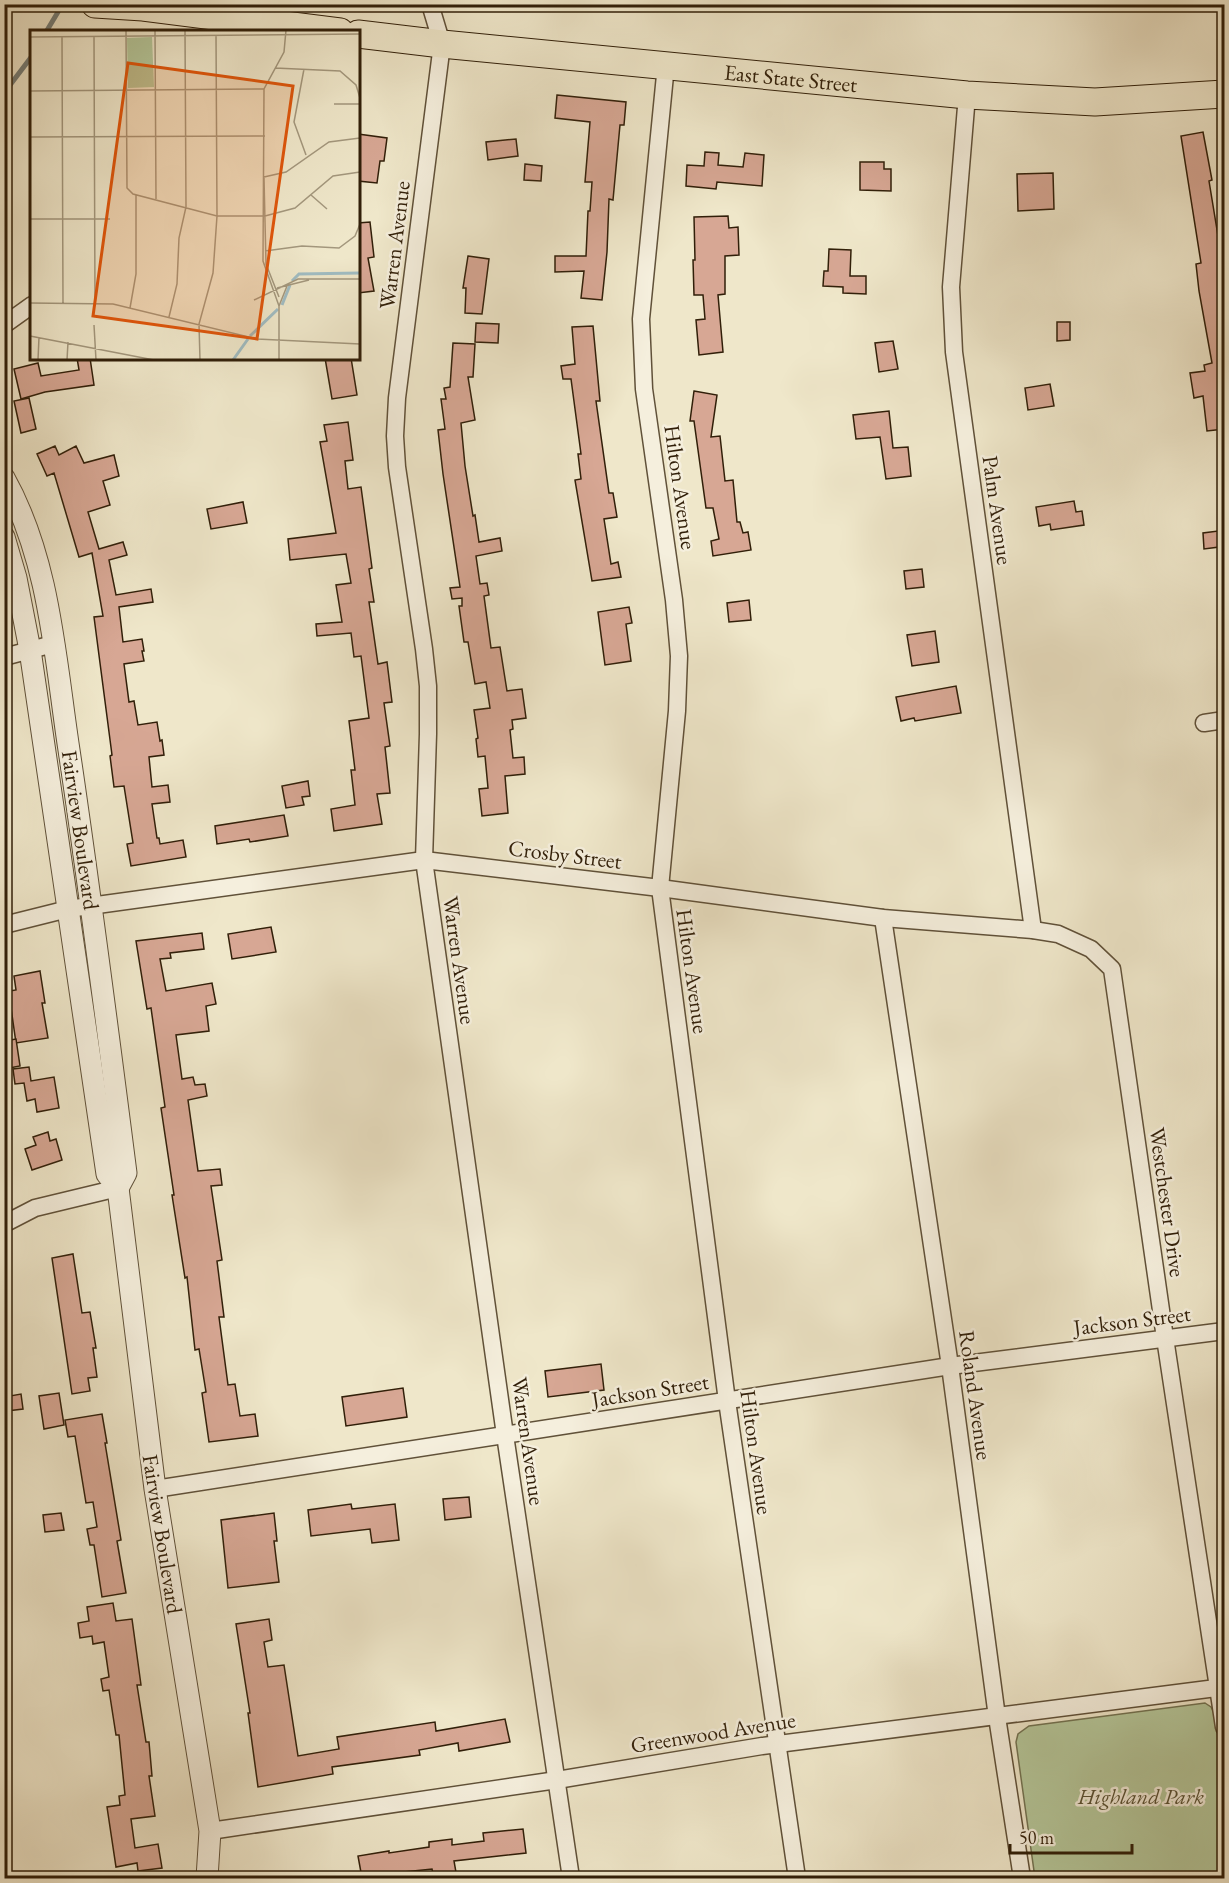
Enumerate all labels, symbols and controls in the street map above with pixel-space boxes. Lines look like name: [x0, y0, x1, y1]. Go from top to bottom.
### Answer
inset map: [30, 30, 360, 360]
street label: East State Street: [723, 57, 859, 99]
street label: Warren Avenue: [372, 179, 417, 311]
street label: Hilton Avenue: [657, 423, 704, 552]
street label: Palm Avenue: [976, 454, 1020, 567]
street label: Fairview Boulevard: [55, 748, 106, 913]
street label: Crosby Street: [507, 833, 623, 876]
street label: Warren Avenue: [436, 894, 483, 1026]
street label: Hilton Avenue: [669, 907, 716, 1036]
street label: Westchester Drive: [1143, 1125, 1192, 1279]
street label: Jackson Street: [1070, 1299, 1192, 1342]
street label: Roland Avenue: [952, 1328, 999, 1462]
street label: Jackson Street: [588, 1367, 711, 1414]
street label: Warren Avenue: [505, 1375, 552, 1507]
street label: Hilton Avenue: [733, 1388, 780, 1517]
street label: Fairview Boulevard: [136, 1452, 190, 1617]
street label: Greenwood Avenue: [629, 1705, 798, 1760]
park label: Highland Park: [1077, 1782, 1204, 1811]
scale bar: [1010, 1817, 1132, 1855]
text: 50 m: [1019, 1826, 1054, 1849]

